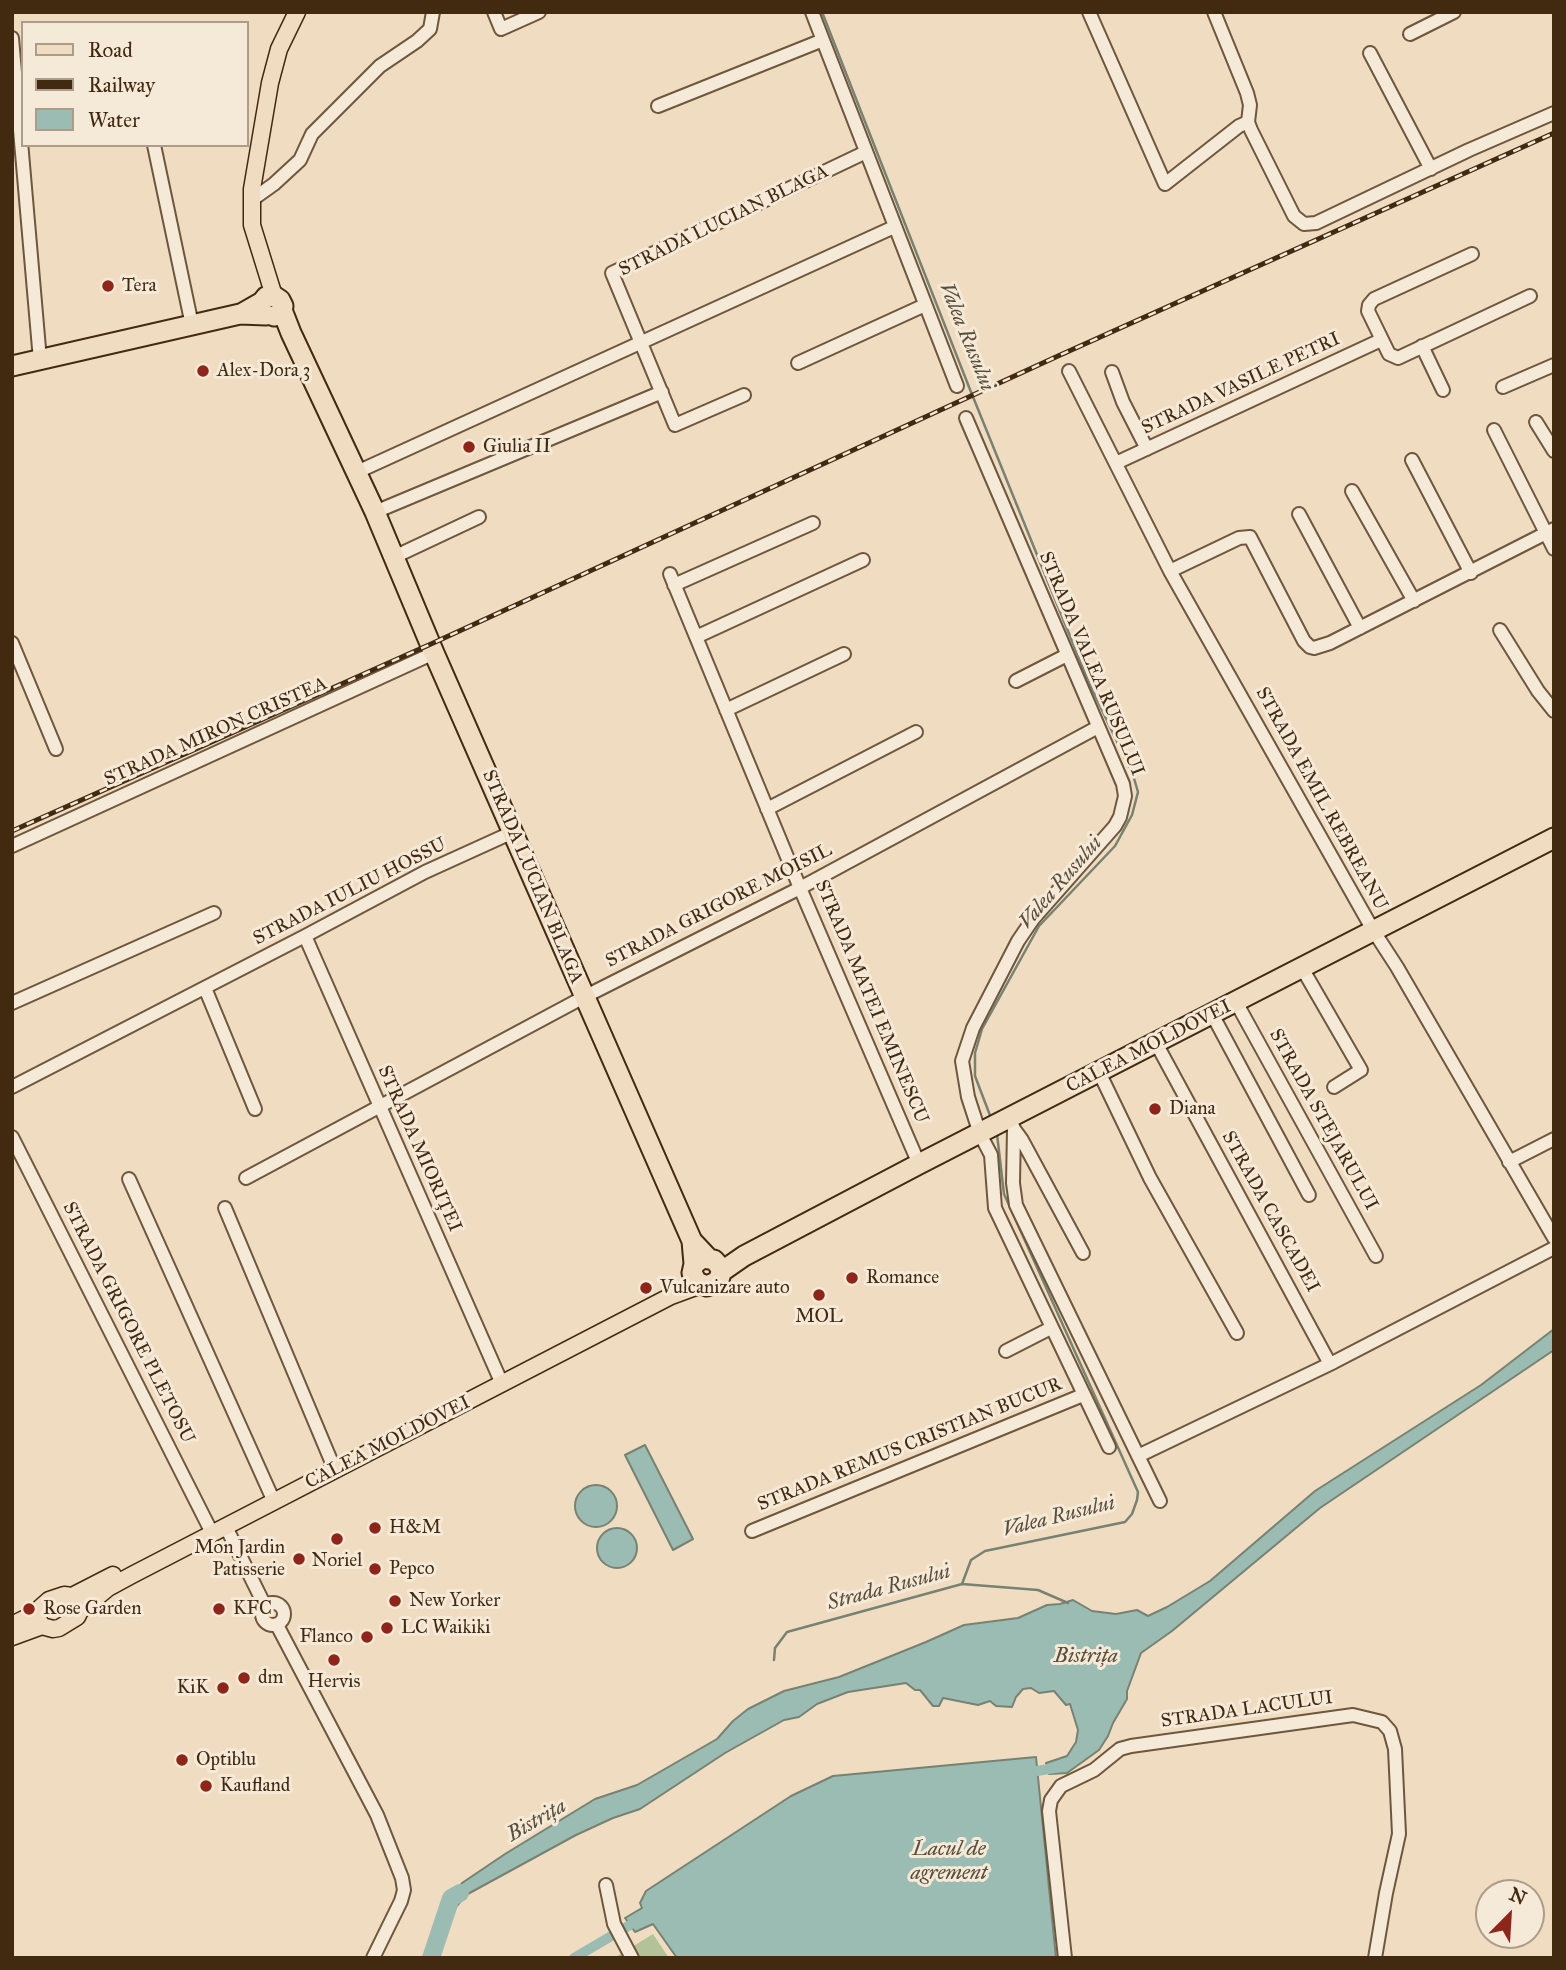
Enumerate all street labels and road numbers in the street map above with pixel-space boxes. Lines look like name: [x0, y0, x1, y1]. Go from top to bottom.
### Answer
street label: STRADA LUCIAN BLAGA: [616, 160, 832, 282]
street label: STRADA VASILE PETRI: [1138, 328, 1344, 440]
street label: STRADA VALEA RUSULUI: [1033, 548, 1149, 780]
street label: STRADA MIRON CRISTEA: [101, 672, 331, 792]
street label: STRADA EMIL REBREANU: [1250, 684, 1392, 914]
street label: STRADA LUCIAN BLAGA: [477, 767, 587, 987]
street label: STRADA IULIU HOSSU: [250, 833, 450, 951]
street label: STRADA GRIGORE MOISIL: [602, 839, 836, 973]
street label: STRADA MATEI EMINESCU: [809, 877, 933, 1127]
street label: CALEA MOLDOVEI: [1063, 996, 1235, 1098]
street label: STRADA STEJARULUI: [1264, 1025, 1382, 1215]
street label: STRADA MIORIȚEI: [372, 1062, 466, 1236]
street label: STRADA CASCADEI: [1216, 1128, 1324, 1296]
street label: STRADA GRIGORE PLETOSU: [57, 1198, 199, 1448]
street label: STRADA REMUS CRISTIAN BUCUR: [755, 1373, 1065, 1517]
street label: CALEA MOLDOVEI: [302, 1392, 474, 1494]
street label: STRADA LACULUI: [1160, 1687, 1334, 1733]

